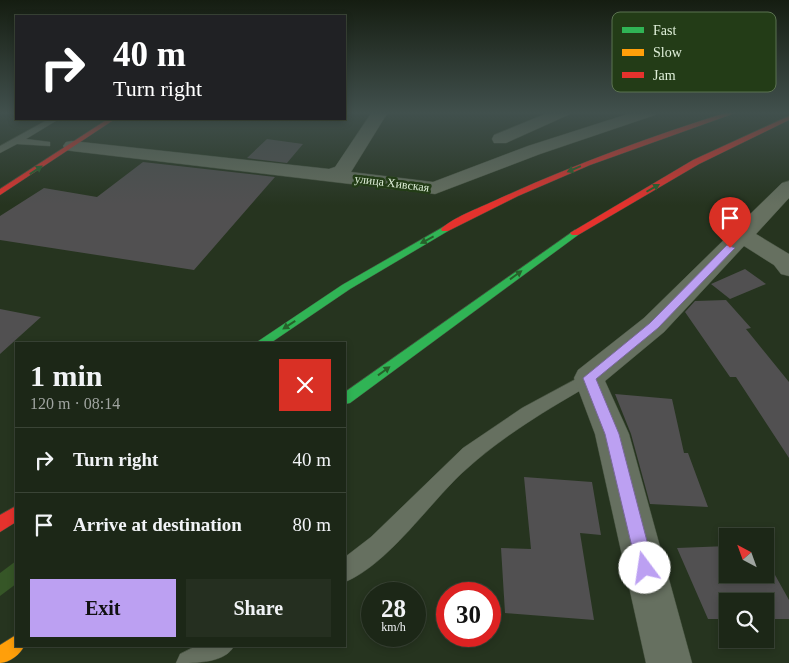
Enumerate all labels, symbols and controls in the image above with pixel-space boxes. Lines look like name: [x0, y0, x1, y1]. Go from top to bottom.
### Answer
legend: [612, 12, 776, 92]
text: Fast: [653, 23, 676, 38]
icon: right: [30, 35, 95, 100]
text: 40 m: [113, 35, 186, 74]
text: Slow: [653, 45, 683, 60]
text: Jam: [653, 68, 676, 83]
text: Turn right: [113, 76, 202, 101]
one-way arrow: [29, 165, 43, 174]
one-way arrow: [567, 166, 581, 174]
street label: улица Хивская: [354, 171, 431, 195]
one-way arrow: [646, 183, 659, 192]
pin: [709, 197, 751, 248]
icon: arrive: [716, 204, 744, 232]
one-way arrow: [420, 236, 435, 244]
one-way arrow: [509, 270, 522, 280]
one-way arrow: [282, 320, 296, 329]
text: 1 min: [30, 359, 103, 392]
button: close: [279, 359, 331, 411]
one-way arrow: [377, 365, 390, 376]
text: 120 m · 08:14: [30, 395, 120, 412]
icon: right: [30, 446, 58, 474]
text: Turn right: [73, 449, 158, 470]
text: 40 m: [292, 449, 331, 470]
icon: arrive: [30, 511, 58, 539]
text: Arrive at destination: [73, 514, 242, 535]
text: 80 m: [292, 514, 331, 535]
north arrow: [719, 528, 774, 582]
map controls: [719, 528, 774, 648]
position arrow: [618, 541, 670, 593]
button: Exit: [30, 579, 176, 637]
button: Share: [186, 579, 331, 637]
speed limit sign: 30: [436, 582, 501, 647]
button: search: [719, 593, 774, 648]
text: 28: [381, 595, 406, 622]
text: km/h: [381, 620, 406, 634]

